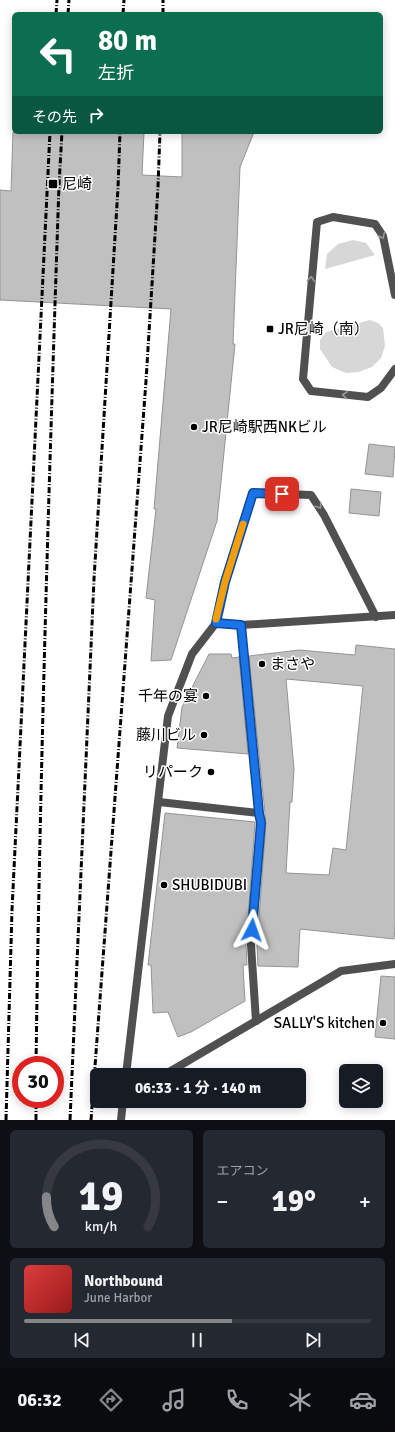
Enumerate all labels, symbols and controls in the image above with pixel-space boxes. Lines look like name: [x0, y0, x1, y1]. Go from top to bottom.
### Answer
text: 80 m: [98, 24, 157, 58]
icon: left: [32, 28, 84, 80]
text: 左折: [98, 62, 134, 84]
icon: right: [85, 104, 107, 126]
text: その先: [32, 108, 77, 126]
place label: 尼崎: [62, 175, 92, 193]
marker: 尼崎: [47, 178, 59, 190]
one-way arrow: [377, 232, 385, 239]
one-way arrow: [307, 276, 316, 282]
place label: JR尼崎（南）: [278, 320, 369, 338]
marker: JR尼崎（南）: [265, 324, 275, 334]
one-way arrow: [342, 391, 348, 400]
place label: JR尼崎駅西NKビル: [202, 418, 327, 436]
marker: JR尼崎駅西NKビル: [189, 422, 199, 432]
pin: [265, 477, 299, 511]
icon: arrive: [271, 483, 293, 505]
one-way arrow: [314, 502, 321, 509]
place label: まさや: [270, 655, 315, 673]
marker: まさや: [257, 659, 267, 669]
place label: 千年の宴: [138, 687, 198, 705]
marker: 千年の宴: [201, 691, 211, 701]
place label: 藤川ビル: [136, 726, 196, 744]
marker: 藤川ビル: [199, 730, 209, 740]
place label: リパーク: [143, 763, 203, 781]
marker: リパーク: [206, 767, 216, 777]
place label: SHUBIDUBI: [172, 876, 247, 894]
marker: SHUBIDUBI: [159, 880, 169, 890]
position arrow: [231, 909, 273, 951]
place label: SALLY'S kitchen: [274, 1014, 375, 1032]
marker: SALLY'S kitchen: [378, 1018, 388, 1028]
speed limit sign: 30: [12, 1056, 64, 1108]
map controls: [339, 1064, 383, 1108]
button: layers: [339, 1064, 383, 1108]
text: 06:33 · 1 分 · 140 m: [135, 1079, 261, 1097]
text: エアコン: [217, 1163, 269, 1179]
text: 19: [79, 1171, 124, 1222]
text: 19°: [272, 1183, 316, 1220]
text: −: [217, 1188, 228, 1215]
text: +: [359, 1188, 371, 1215]
text: km/h: [85, 1218, 117, 1235]
text: Northbound: [84, 1272, 163, 1290]
text: June Harbor: [84, 1290, 152, 1306]
icon: previous: [71, 1329, 93, 1351]
icon: pause: [186, 1329, 208, 1351]
icon: next: [302, 1329, 324, 1351]
icon: directions: [97, 1386, 125, 1414]
icon: music: [160, 1386, 188, 1414]
icon: phone: [223, 1386, 251, 1414]
icon: climate: [286, 1386, 314, 1414]
icon: car: [349, 1386, 377, 1414]
text: 06:32: [18, 1389, 62, 1411]

